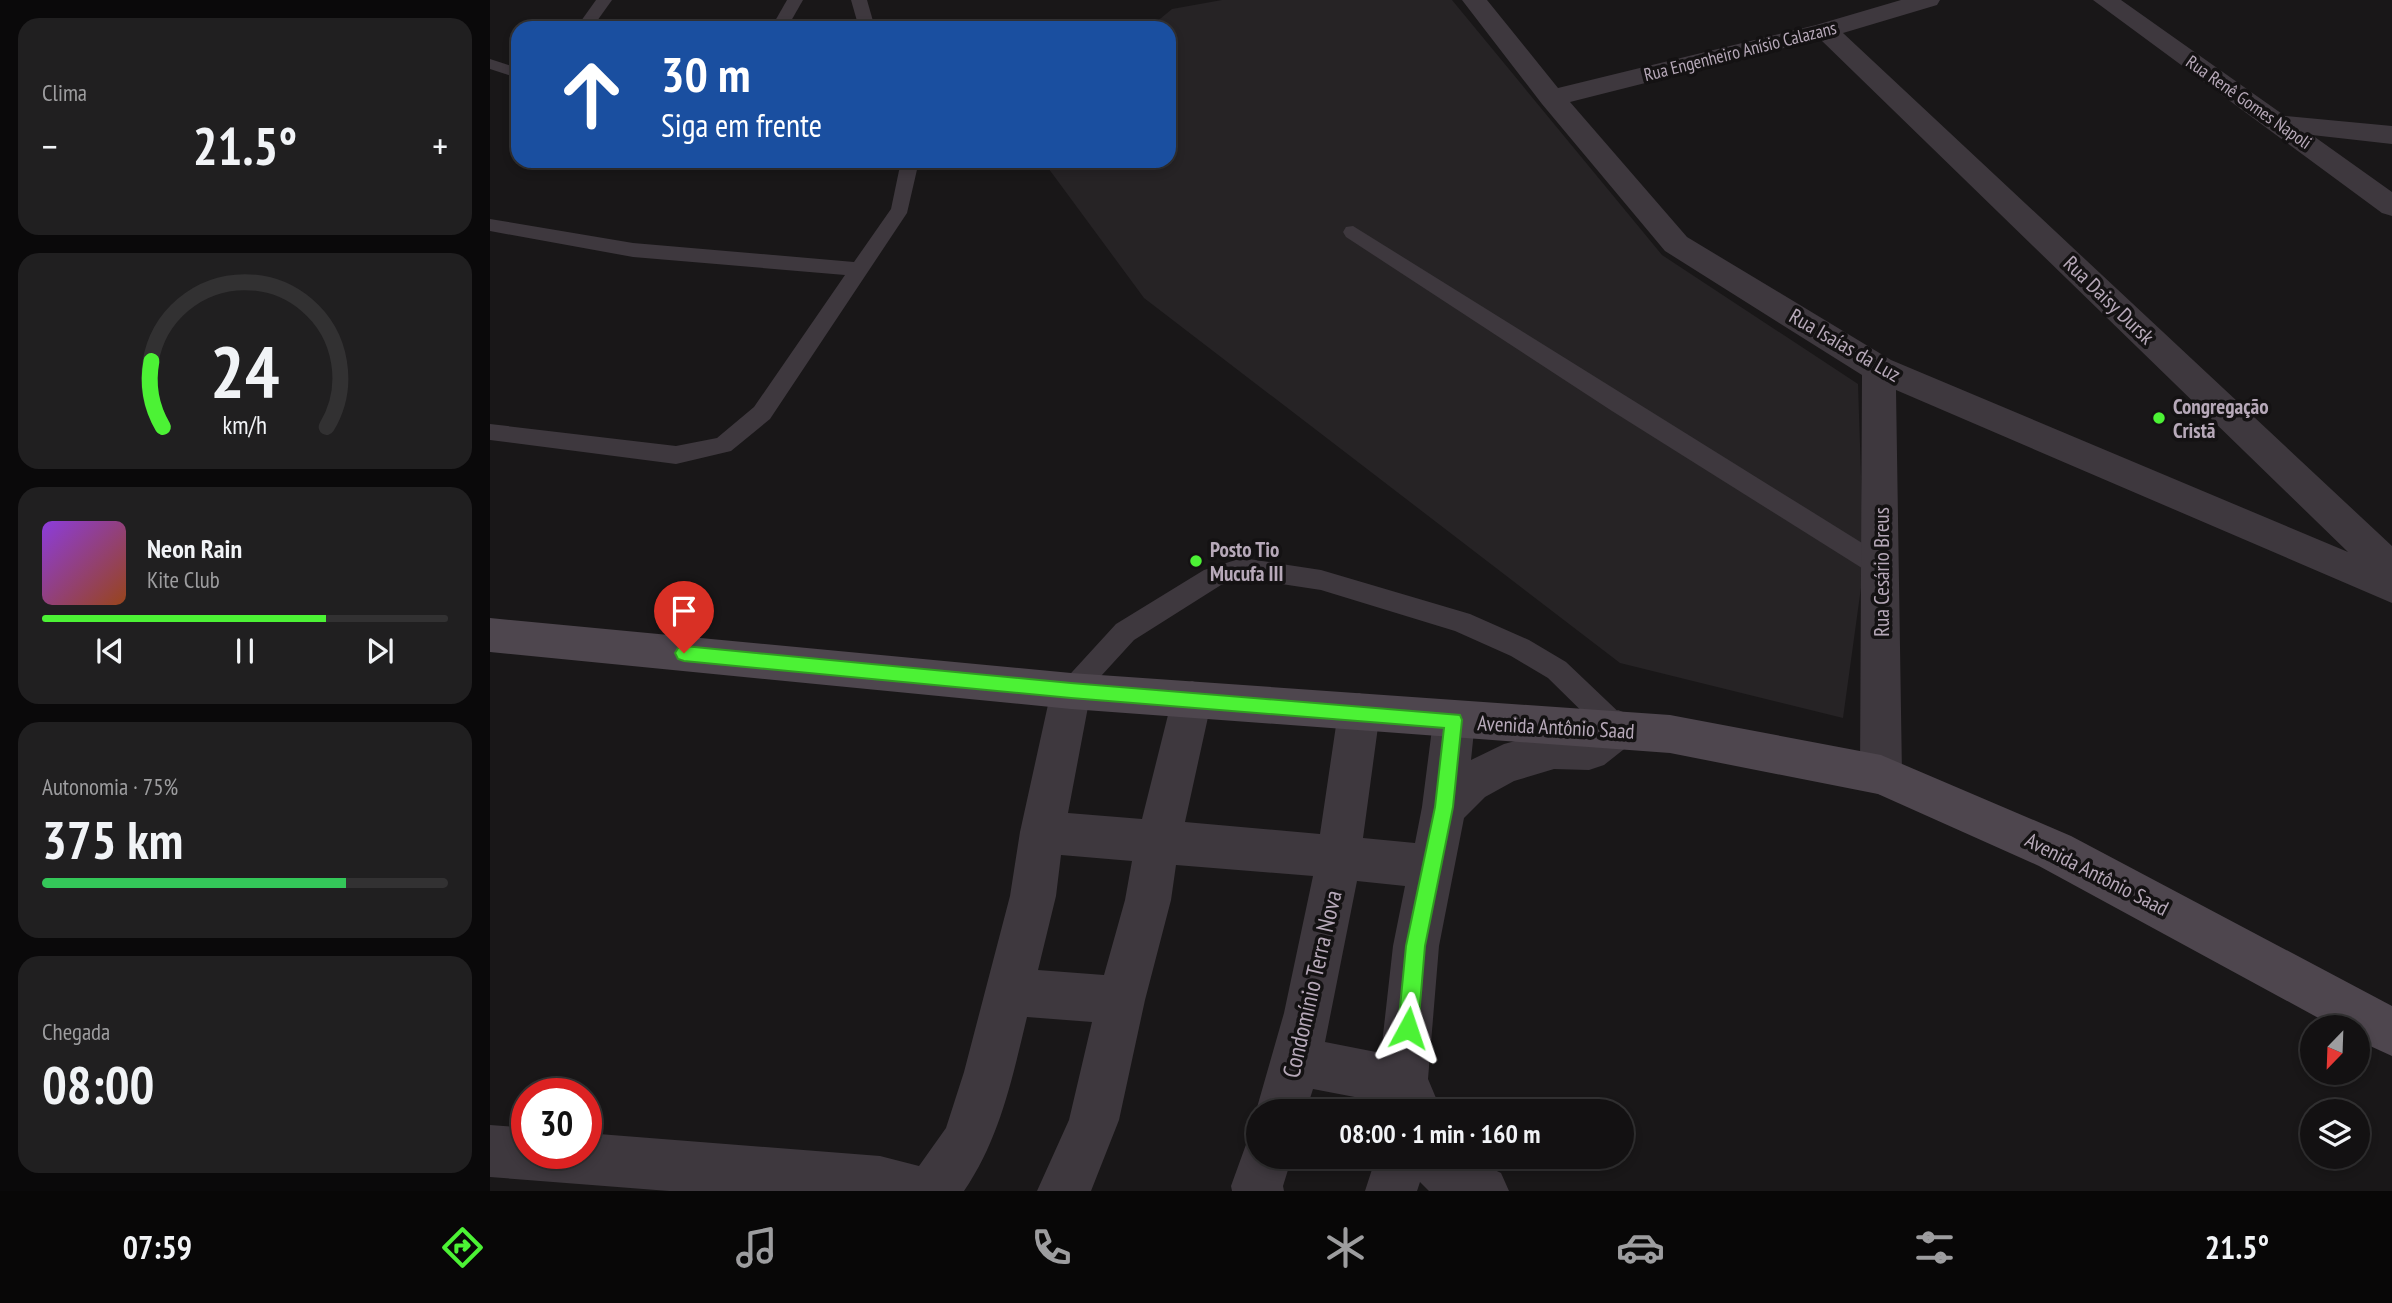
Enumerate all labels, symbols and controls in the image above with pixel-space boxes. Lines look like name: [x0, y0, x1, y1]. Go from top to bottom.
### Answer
street label: Rua Engenheiro Anísio Calazans: [1641, 16, 1839, 86]
text: 30 m: [661, 42, 750, 106]
icon: ahead: [546, 49, 637, 140]
street label: Rua Renê Gomes Napoli: [2182, 50, 2316, 154]
text: Clima: [42, 78, 87, 107]
text: Siga em frente: [661, 104, 822, 146]
text: 21.5°: [193, 112, 297, 179]
text: −: [42, 121, 58, 170]
text: +: [432, 121, 448, 170]
street label: Rua Daisy Dursk: [2058, 250, 2160, 350]
street label: Rua Isaías da Luz: [1785, 302, 1905, 388]
text: 24: [210, 323, 280, 417]
place label: Congregação Cristã: [2173, 393, 2269, 444]
text: km/h: [223, 409, 267, 441]
marker: Congregação Cristã: [2151, 410, 2167, 426]
street label: Rua Cesário Breus: [1868, 507, 1895, 637]
text: Neon Rain: [147, 532, 242, 565]
place label: Posto Tio Mucufa III: [1210, 536, 1284, 587]
marker: Posto Tio Mucufa III: [1188, 553, 1204, 569]
text: Kite Club: [147, 565, 220, 594]
pin: [654, 581, 714, 653]
icon: arrive: [665, 592, 703, 630]
icon: previous: [91, 632, 129, 670]
icon: pause: [226, 632, 264, 670]
icon: next: [361, 632, 399, 670]
street label: Avenida Antônio Saad: [1477, 709, 1635, 745]
text: Autonomia · 75%: [42, 772, 178, 801]
text: 375 km: [42, 806, 183, 873]
street label: Avenida Antônio Saad: [2021, 826, 2173, 922]
street label: Condomínio Terra Nova: [1275, 887, 1349, 1081]
position arrow: [1371, 991, 1445, 1065]
north arrow: [2300, 1015, 2370, 1085]
map controls: [2300, 1015, 2370, 1169]
text: Chegada: [42, 1017, 110, 1046]
text: 08:00: [42, 1051, 154, 1118]
speed limit sign: 30: [511, 1078, 602, 1169]
button: layers: [2300, 1099, 2370, 1169]
text: 08:00 · 1 min · 160 m: [1340, 1117, 1540, 1150]
icon: directions: [438, 1223, 487, 1272]
icon: music: [732, 1223, 781, 1272]
icon: phone: [1027, 1223, 1076, 1272]
icon: climate: [1321, 1223, 1370, 1272]
icon: car: [1616, 1223, 1665, 1272]
icon: filters: [1910, 1223, 1959, 1272]
text: 07:59: [123, 1226, 192, 1268]
text: 21.5°: [2205, 1226, 2269, 1268]

